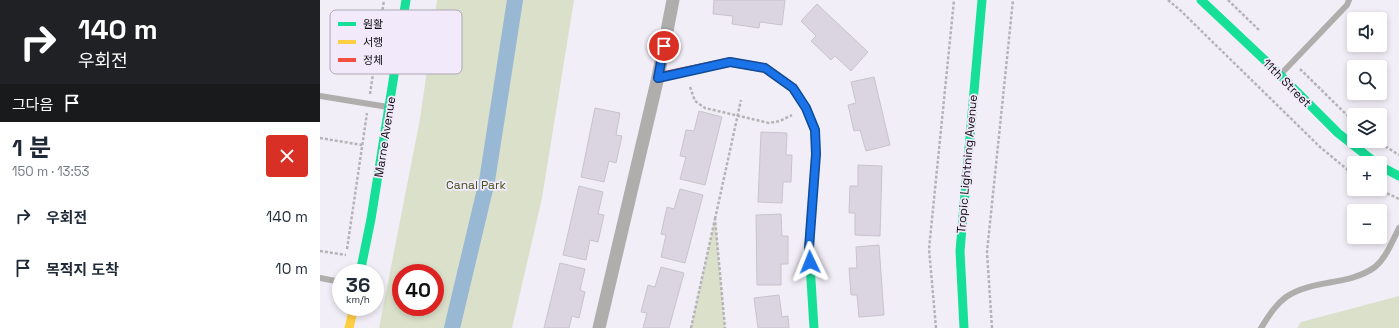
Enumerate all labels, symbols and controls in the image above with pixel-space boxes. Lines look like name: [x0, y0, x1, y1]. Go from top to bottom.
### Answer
legend: [330, 10, 462, 74]
text: 140 m: [78, 11, 158, 47]
map controls: [1347, 12, 1387, 244]
button: sound: [1347, 12, 1387, 52]
icon: right: [12, 16, 64, 68]
text: 원활: [363, 17, 383, 31]
pin: [647, 29, 681, 63]
text: 서행: [363, 35, 383, 49]
icon: arrive: [653, 35, 675, 57]
text: 우회전: [78, 49, 128, 72]
text: 정체: [363, 53, 383, 67]
street label: 11th Street: [1259, 55, 1315, 111]
button: search: [1347, 60, 1387, 100]
icon: arrive: [61, 92, 83, 114]
street label: Tropic Lightning Avenue: [953, 94, 981, 234]
text: 그다음: [12, 95, 53, 114]
street label: Marne Avenue: [371, 95, 399, 179]
button: layers: [1347, 108, 1387, 148]
text: 1 분: [12, 132, 51, 163]
button: close: [266, 135, 308, 177]
button: +: [1347, 156, 1387, 196]
text: 150 m · 13:53: [12, 163, 89, 180]
park label: Canal Park: [446, 177, 506, 193]
button: −: [1347, 204, 1387, 244]
icon: right: [12, 205, 34, 227]
text: 140 m: [266, 207, 308, 226]
text: 우회전: [46, 208, 87, 227]
position arrow: [789, 241, 831, 283]
icon: arrive: [12, 257, 34, 279]
text: 10 m: [275, 259, 308, 278]
text: 목적지 도착: [46, 260, 119, 279]
speed limit sign: 40: [392, 264, 444, 316]
text: 36: [346, 272, 370, 298]
text: km/h: [346, 293, 370, 306]

